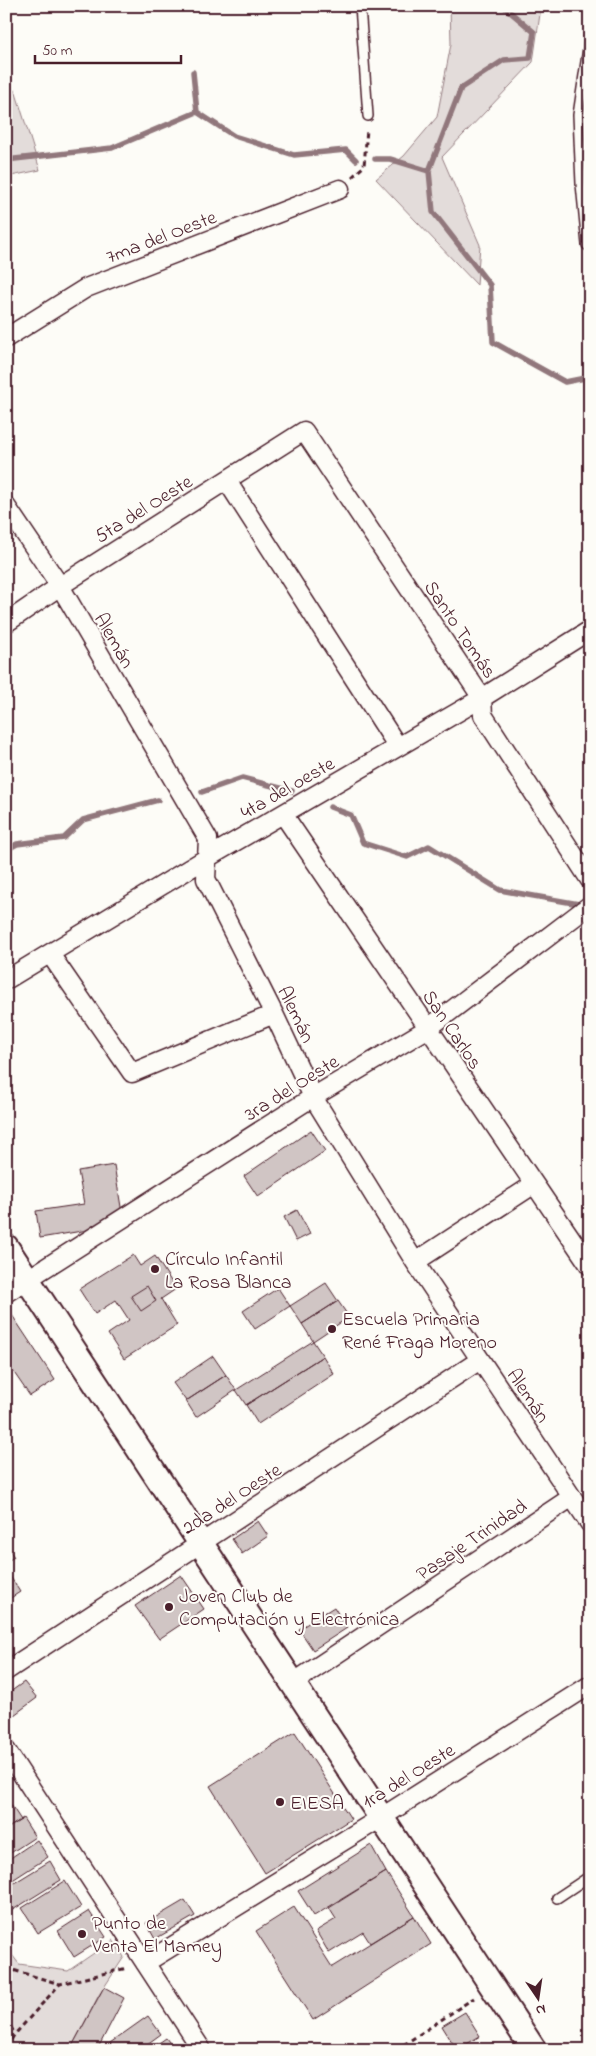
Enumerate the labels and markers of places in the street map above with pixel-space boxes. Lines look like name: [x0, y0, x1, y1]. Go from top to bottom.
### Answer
place label: Círculo Infantil La Rosa Blanca: [165, 1246, 292, 1298]
marker: Círculo Infantil La Rosa Blanca: [149, 1263, 161, 1275]
place label: Escuela Primaria René Fraga Moreno: [342, 1306, 497, 1359]
marker: Escuela Primaria René Fraga Moreno: [326, 1323, 338, 1335]
place label: Joven Club de Computación y Electrónica: [179, 1583, 399, 1635]
marker: Joven Club de Computación y Electrónica: [163, 1601, 175, 1613]
place label: EIESA: [290, 1790, 344, 1819]
marker: EIESA: [274, 1796, 286, 1808]
place label: Punto de Venta El Mamey: [91, 1910, 222, 1962]
marker: Punto de Venta El Mamey: [76, 1928, 88, 1940]

